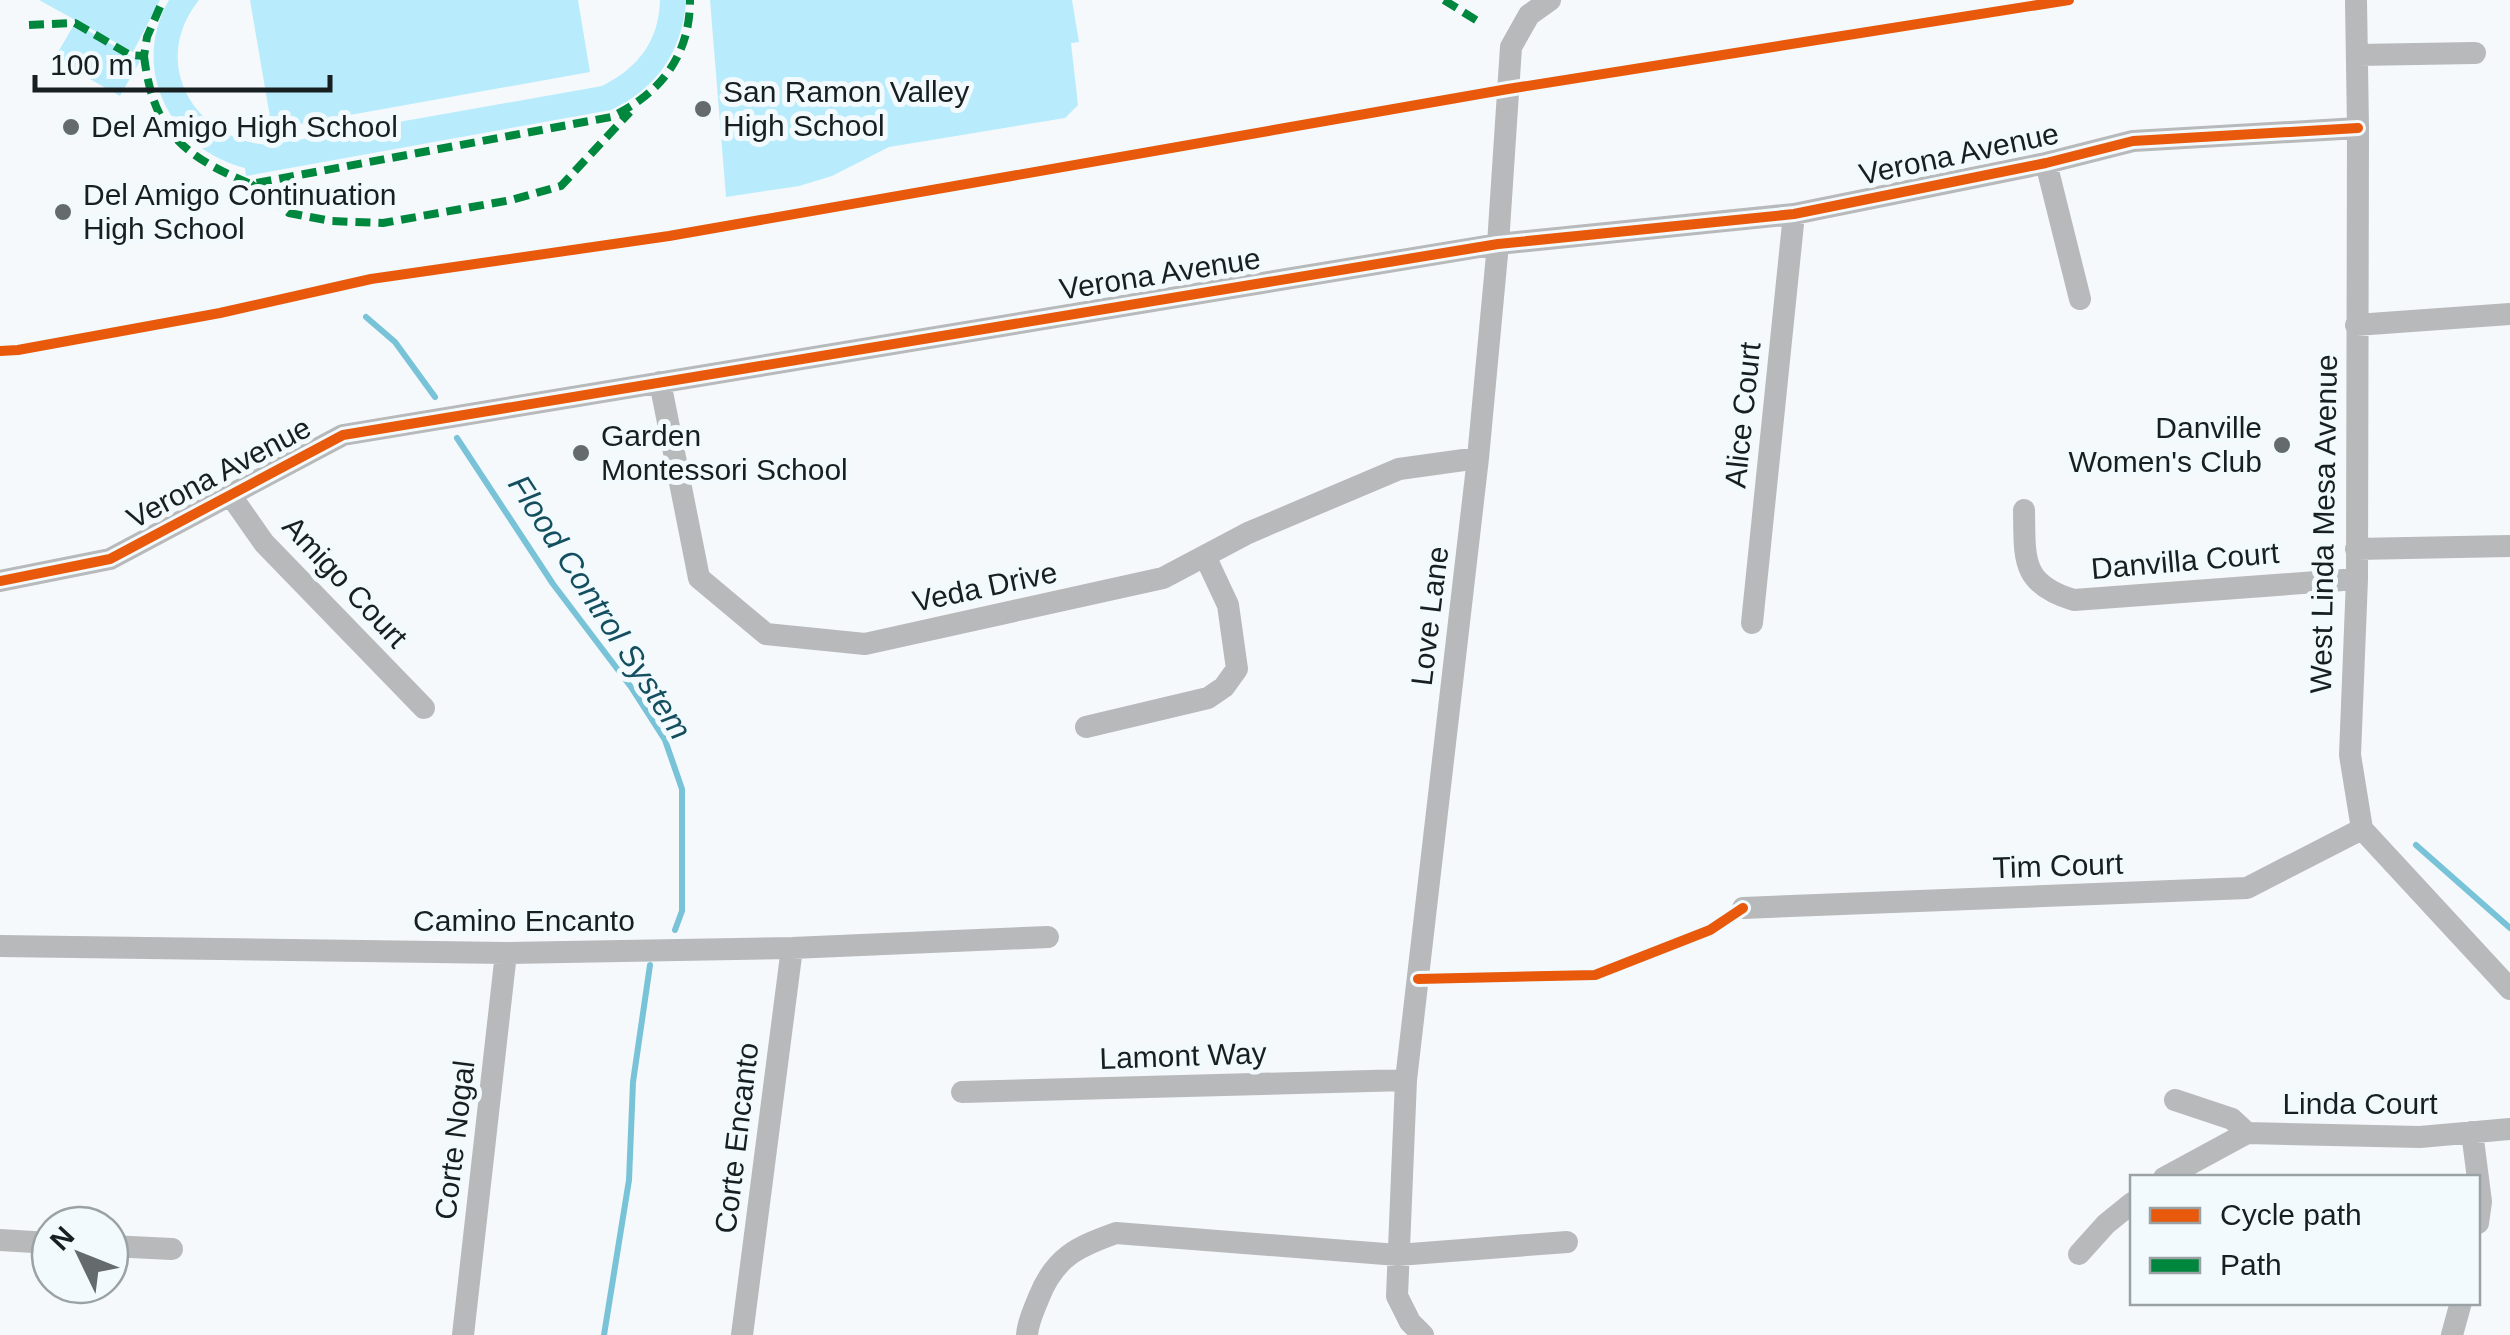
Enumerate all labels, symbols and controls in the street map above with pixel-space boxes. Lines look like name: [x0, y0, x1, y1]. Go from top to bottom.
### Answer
scale bar: [35, 30, 330, 92]
text: 100 m: [50, 48, 133, 81]
place label: San Ramon Valley High School: [723, 75, 969, 142]
marker: San Ramon Valley High School: [692, 98, 714, 120]
place label: Del Amigo High School: [91, 110, 398, 143]
marker: Del Amigo High School: [60, 116, 82, 138]
street label: Verona Avenue: [1856, 116, 2062, 191]
place label: Del Amigo Continuation High School: [83, 178, 397, 245]
marker: Del Amigo Continuation High School: [52, 201, 74, 223]
street label: Verona Avenue: [1057, 241, 1263, 306]
street label: Alice Court: [1718, 340, 1767, 490]
street label: West Linda Mesa Avenue: [2304, 354, 2343, 694]
street label: Verona Avenue: [121, 410, 316, 535]
place label: Danville Women's Club: [2068, 411, 2262, 478]
place label: Garden Montessori School: [601, 419, 848, 486]
marker: Danville Women's Club: [2271, 434, 2293, 456]
marker: Garden Montessori School: [570, 442, 592, 464]
water label: Flood Control System: [501, 468, 699, 746]
street label: Amigo Court: [276, 509, 415, 654]
street label: Danvilla Court: [2090, 536, 2281, 585]
street label: Love Lane: [1405, 544, 1454, 687]
street label: Veda Drive: [910, 555, 1060, 618]
street label: Tim Court: [1992, 847, 2124, 884]
street label: Camino Encanto: [413, 904, 635, 937]
street label: Lamont Way: [1099, 1036, 1267, 1075]
street label: Corte Encanto: [708, 1041, 765, 1235]
street label: Corte Nogal: [428, 1058, 481, 1221]
street label: Linda Court: [2282, 1087, 2438, 1120]
legend: [2130, 1175, 2480, 1305]
text: Cycle path: [2220, 1198, 2362, 1231]
north arrow: [30, 1205, 130, 1305]
text: N: [44, 1220, 80, 1256]
text: Path: [2220, 1248, 2282, 1281]

